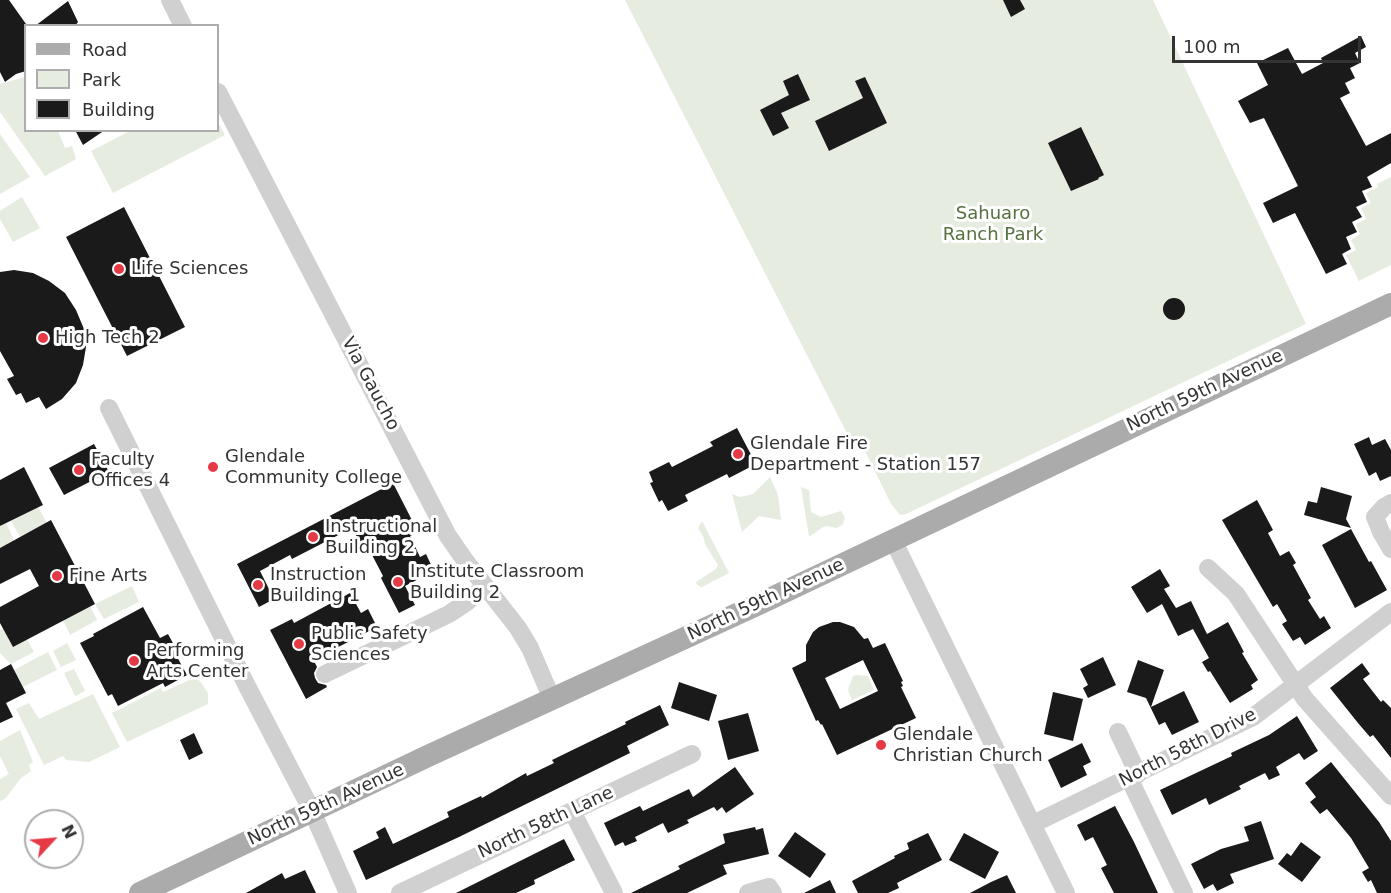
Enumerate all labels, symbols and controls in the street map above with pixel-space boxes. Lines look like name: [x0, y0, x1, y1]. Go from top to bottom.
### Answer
legend: [24, 24, 219, 132]
scale bar: [1175, 24, 1364, 62]
text: 100 m: [1183, 36, 1241, 57]
text: Road: [82, 39, 127, 60]
text: Park: [82, 69, 121, 90]
text: Building: [82, 99, 155, 120]
park label: Sahuaro Ranch Park: [943, 203, 1043, 246]
place label: Life Sciences: [131, 258, 248, 280]
marker: Life Sciences: [112, 262, 126, 276]
place label: High Tech 2: [55, 327, 160, 349]
marker: High Tech 2: [36, 331, 50, 345]
street label: Via Gaucho: [336, 334, 404, 434]
street label: North 59th Avenue: [1123, 345, 1287, 437]
place label: Glendale Fire Department - Station 157: [750, 433, 981, 476]
place label: Glendale Community College: [225, 446, 402, 488]
marker: Glendale Fire Department - Station 157: [731, 447, 745, 461]
place label: Faculty Offices 4: [91, 449, 170, 492]
marker: Glendale Community College: [206, 460, 220, 474]
marker: Faculty Offices 4: [72, 463, 86, 477]
place label: Instructional Building 2: [325, 516, 437, 558]
marker: Instructional Building 2: [306, 530, 320, 544]
street label: North 59th Avenue: [684, 554, 848, 646]
place label: Institute Classroom Building 2: [410, 561, 584, 604]
place label: Instruction Building 1: [270, 564, 366, 606]
place label: Fine Arts: [69, 565, 147, 587]
marker: Fine Arts: [50, 569, 64, 583]
marker: Institute Classroom Building 2: [391, 575, 405, 589]
marker: Instruction Building 1: [251, 578, 265, 592]
place label: Public Safety Sciences: [311, 623, 428, 666]
marker: Public Safety Sciences: [292, 637, 306, 651]
place label: Performing Arts Center: [146, 640, 248, 682]
marker: Performing Arts Center: [127, 654, 141, 668]
street label: North 58th Drive: [1116, 704, 1260, 792]
place label: Glendale Christian Church: [893, 724, 1043, 766]
marker: Glendale Christian Church: [874, 738, 888, 752]
street label: North 59th Avenue: [244, 759, 408, 851]
street label: North 58th Lane: [475, 782, 617, 864]
north arrow: [24, 809, 84, 869]
text: N: [57, 822, 80, 842]

